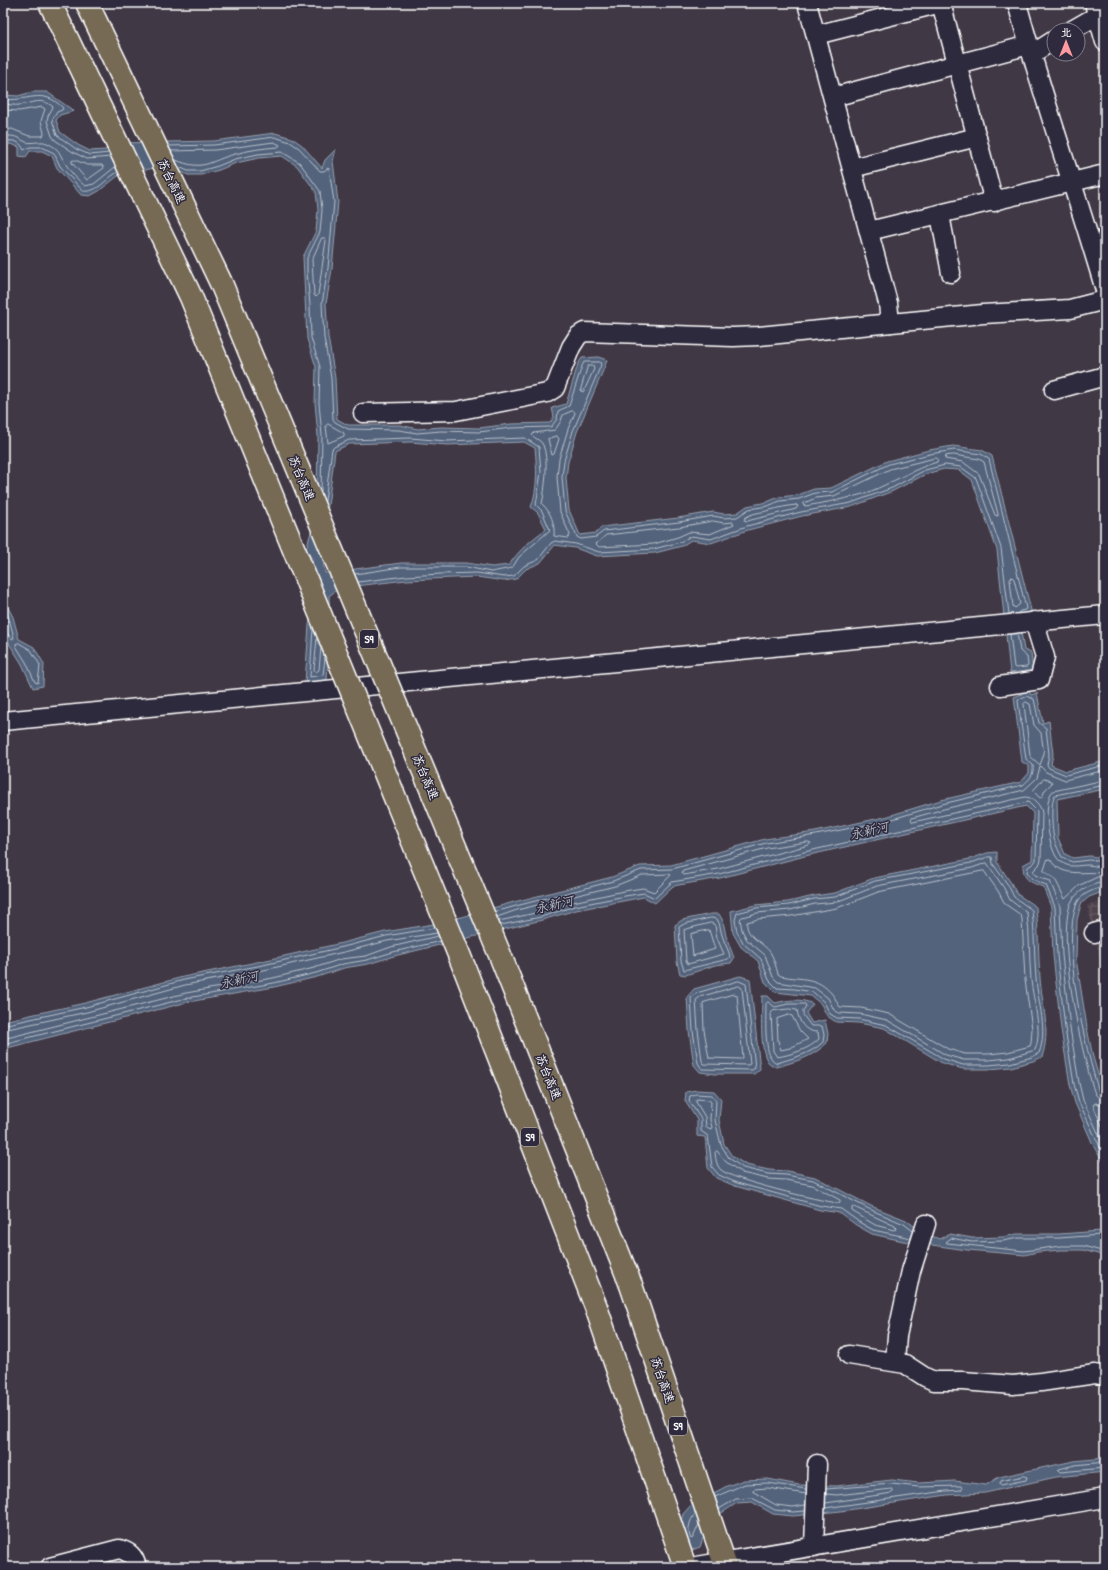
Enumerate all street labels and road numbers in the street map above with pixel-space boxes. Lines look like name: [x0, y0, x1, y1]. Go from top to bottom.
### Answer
street label: 苏台高速: [154, 156, 190, 206]
street label: 苏台高速: [285, 453, 319, 503]
road number: S9: [360, 630, 378, 648]
street label: 苏台高速: [409, 752, 443, 802]
street label: 苏台高速: [532, 1052, 566, 1102]
road number: S9: [521, 1128, 539, 1146]
street label: 苏台高速: [647, 1355, 679, 1405]
road number: S9: [669, 1417, 687, 1435]

